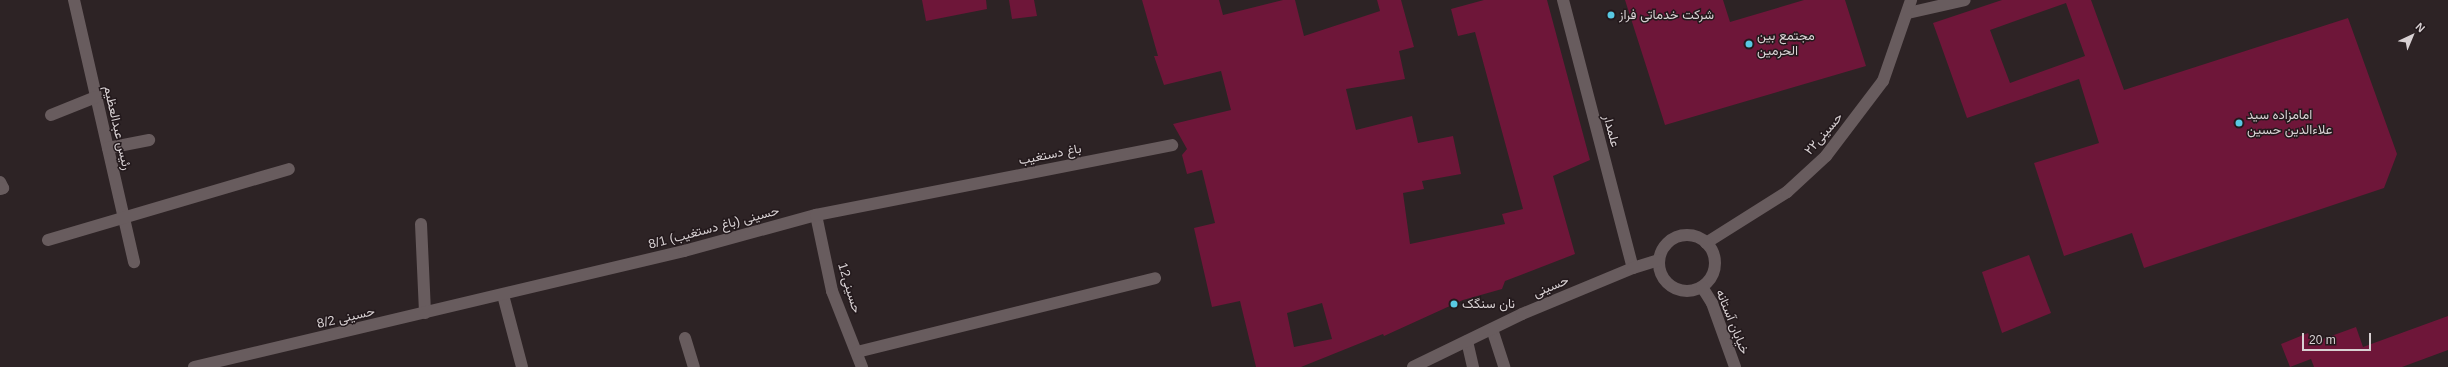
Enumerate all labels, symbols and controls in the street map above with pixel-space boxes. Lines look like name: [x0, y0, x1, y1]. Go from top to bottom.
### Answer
place label: شرکت خدماتی فراز: [1619, 7, 1714, 23]
marker: شرکت خدماتی فراز: [1606, 10, 1616, 20]
north arrow: [2392, 16, 2432, 56]
text: N: [2413, 20, 2427, 34]
place label: مجتمع بین الحرمین: [1757, 29, 1815, 60]
marker: مجتمع بین الحرمین: [1744, 39, 1754, 49]
street label: رئیس عبدالعظیم: [100, 84, 134, 172]
place label: امامزاده سید علاءالدین حسین: [2247, 108, 2332, 139]
street label: حسینی۲۲: [1801, 110, 1847, 158]
street label: علمدار: [1599, 113, 1623, 149]
marker: امامزاده سید علاءالدین حسین: [2234, 118, 2244, 128]
street label: باغ دستغیب: [1017, 141, 1083, 169]
street label: 8/1 حسینی (باغ دستغیب): [647, 203, 781, 253]
street label: حسینی12: [834, 261, 864, 315]
street label: حسینی: [1531, 273, 1571, 301]
street label: خیابان آستانه: [1712, 287, 1752, 357]
place label: نان سنگک: [1462, 296, 1515, 312]
marker: نان سنگک: [1449, 299, 1459, 309]
street label: 8/2 حسینی: [316, 304, 376, 332]
scale bar: [2304, 325, 2373, 351]
text: 20 m: [2309, 333, 2336, 347]

